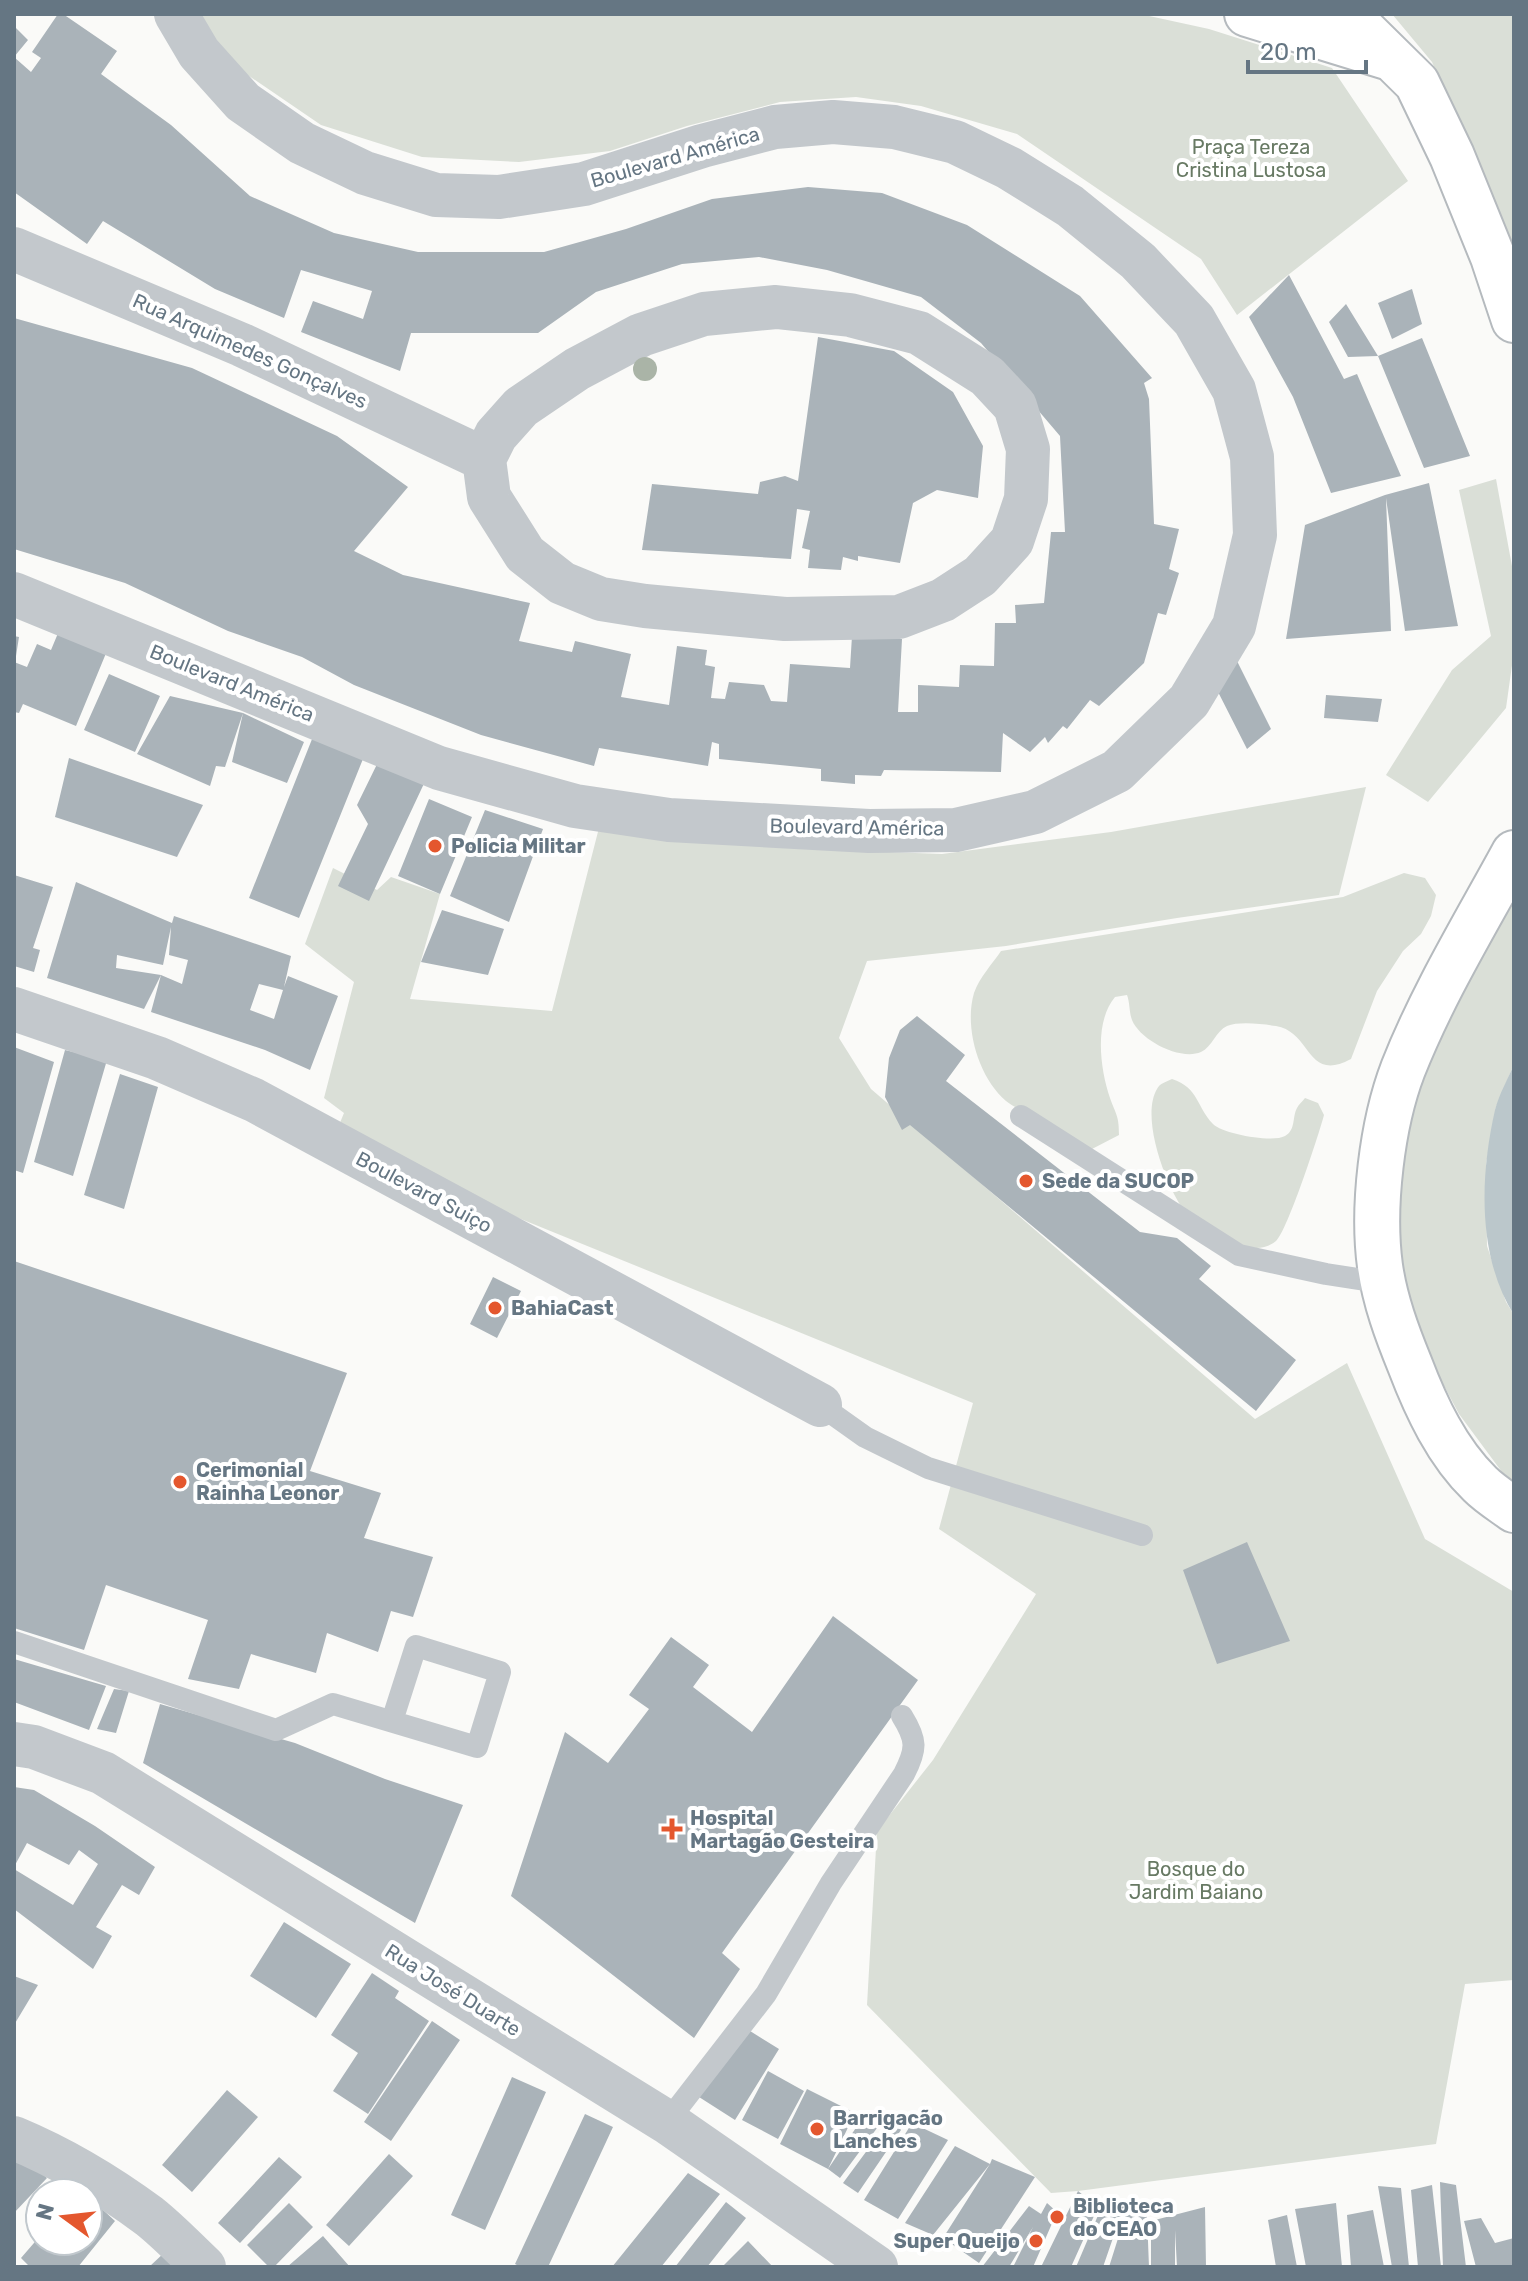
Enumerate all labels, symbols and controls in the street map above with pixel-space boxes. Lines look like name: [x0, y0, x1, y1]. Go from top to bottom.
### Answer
scale bar: [1248, 24, 1366, 74]
text: 20 m: [1260, 38, 1317, 66]
street label: Boulevard América: [588, 121, 762, 193]
park label: Praça Tereza Cristina Lustosa: [1176, 135, 1326, 182]
street label: Rua Arquimedes Gonçalves: [129, 288, 371, 414]
street label: Boulevard América: [146, 639, 318, 727]
street label: Boulevard América: [769, 813, 945, 841]
place label: Policia Militar: [451, 834, 586, 858]
marker: Policia Militar: [426, 837, 444, 855]
street label: Boulevard Suiço: [352, 1146, 496, 1238]
place label: Sede da SUCOP: [1042, 1169, 1194, 1193]
marker: Sede da SUCOP: [1017, 1172, 1035, 1190]
place label: BahiaCast: [511, 1296, 614, 1320]
marker: BahiaCast: [486, 1299, 504, 1317]
place label: Cerimonial Rainha Leonor: [196, 1458, 339, 1505]
marker: Cerimonial Rainha Leonor: [171, 1473, 189, 1491]
place label: Hospital Martagão Gesteira: [690, 1806, 874, 1853]
marker: Hospital Martagão Gesteira: [661, 1818, 683, 1840]
park label: Bosque do Jardim Baiano: [1129, 1857, 1263, 1904]
street label: Rua José Duarte: [381, 1939, 525, 2041]
place label: Barrigacão Lanches: [833, 2106, 943, 2153]
marker: Barrigacão Lanches: [808, 2120, 826, 2138]
north arrow: [24, 2177, 104, 2257]
place label: Biblioteca do CEAO: [1073, 2194, 1174, 2241]
text: N: [30, 2201, 60, 2223]
marker: Biblioteca do CEAO: [1048, 2208, 1066, 2226]
place label: Super Queijo: [894, 2229, 1020, 2253]
marker: Super Queijo: [1027, 2232, 1045, 2250]

